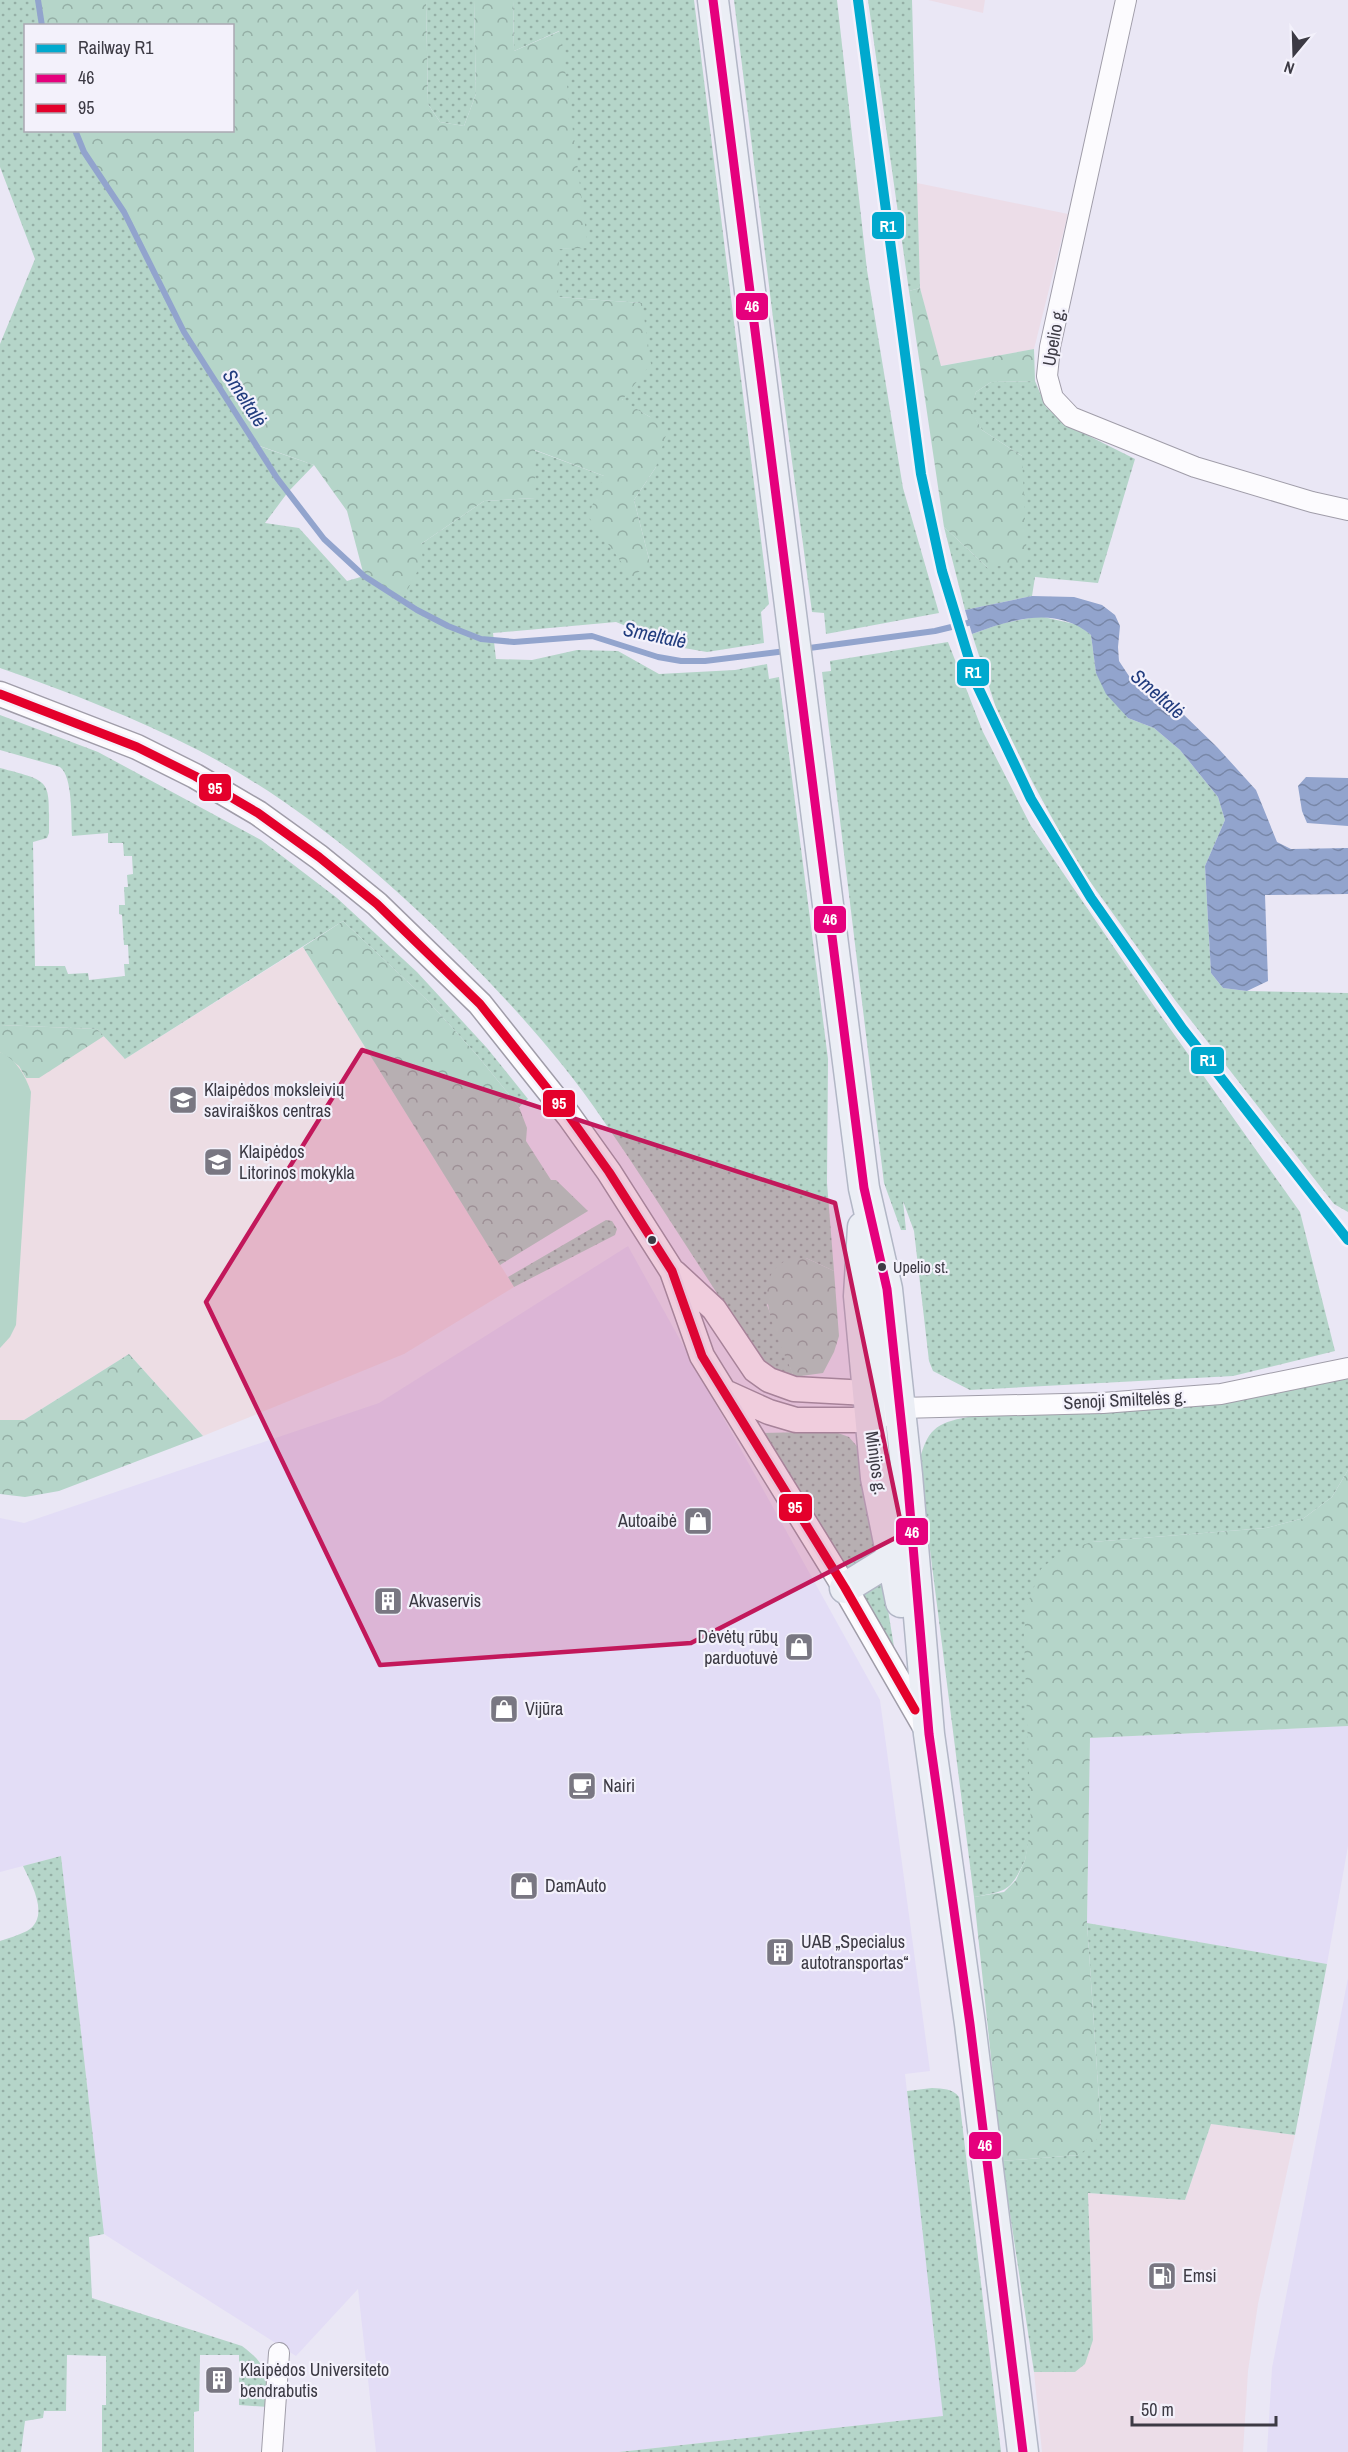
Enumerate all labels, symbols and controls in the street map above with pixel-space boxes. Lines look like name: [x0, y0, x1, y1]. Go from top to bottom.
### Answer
legend: [24, 24, 234, 132]
north arrow: [1264, 24, 1324, 84]
text: Railway R1: [78, 35, 154, 60]
text: N: [1281, 56, 1297, 80]
text: 46: [78, 65, 94, 90]
text: 95: [78, 95, 94, 120]
line badge: R1: [871, 211, 905, 240]
text: R1: [880, 215, 897, 237]
line badge: 46: [735, 292, 769, 321]
text: 46: [745, 295, 759, 317]
street label: Upelio g.: [1036, 306, 1071, 368]
water label: Smeltalė: [217, 364, 274, 432]
water label: Smeltalė: [621, 615, 689, 654]
line badge: R1: [956, 658, 990, 687]
text: R1: [965, 661, 982, 683]
water label: Smeltalė: [1125, 663, 1191, 725]
line badge: 95: [198, 773, 232, 802]
text: 95: [208, 777, 222, 799]
line badge: 46: [813, 905, 847, 934]
text: 46: [823, 908, 837, 930]
line badge: R1: [1190, 1046, 1225, 1075]
text: R1: [1200, 1049, 1217, 1071]
place label: Klaipėdos moksleivių saviraiškos centras: [204, 1077, 345, 1123]
school or university icon: Klaipėdos moksleivių saviraiškos centras: [167, 1084, 199, 1116]
line badge: 95: [542, 1089, 576, 1118]
text: 95: [552, 1092, 566, 1114]
place label: Klaipėdos Litorinos mokykla: [239, 1139, 355, 1185]
school or university icon: Klaipėdos Litorinos mokykla: [202, 1146, 234, 1178]
unlabelled marker: [646, 1234, 658, 1246]
place label: Upelio st.: [893, 1256, 948, 1278]
marker: Upelio st.: [876, 1261, 888, 1273]
street label: Senoji Smiltelės g.: [1063, 1384, 1187, 1415]
street label: Minijos g.: [860, 1430, 893, 1496]
line badge: 95: [778, 1493, 813, 1522]
text: 95: [788, 1496, 802, 1518]
shop icon: Autoaibė: [682, 1505, 714, 1537]
place label: Autoaibė: [617, 1508, 677, 1533]
line badge: 46: [895, 1517, 929, 1546]
text: 46: [905, 1521, 919, 1543]
building icon: Akvaservis: [372, 1585, 404, 1617]
place label: Akvaservis: [408, 1588, 481, 1613]
place label: Dėvėtų rūbų parduotuvė: [698, 1624, 779, 1670]
shop icon: Dėvėtų rūbų parduotuvė: [783, 1631, 815, 1663]
shop icon: Vijūra: [488, 1693, 520, 1725]
place label: Vijūra: [525, 1696, 563, 1721]
cafe icon: Nairi: [566, 1770, 598, 1802]
place label: Nairi: [603, 1773, 635, 1798]
shop icon: DamAuto: [508, 1870, 540, 1902]
place label: DamAuto: [545, 1873, 607, 1898]
place label: UAB „Specialus autotransportas“: [801, 1929, 909, 1975]
building icon: UAB „Specialus autotransportas“: [764, 1936, 796, 1968]
line badge: 46: [968, 2131, 1002, 2160]
text: 46: [978, 2134, 992, 2156]
fuel station icon: Emsi: [1146, 2260, 1178, 2292]
place label: Emsi: [1183, 2263, 1217, 2288]
place label: Klaipėdos Universiteto bendrabutis: [240, 2357, 389, 2403]
building icon: Klaipėdos Universiteto bendrabutis: [203, 2364, 235, 2396]
scale bar: [1132, 2389, 1276, 2427]
text: 50 m: [1141, 2397, 1174, 2422]

